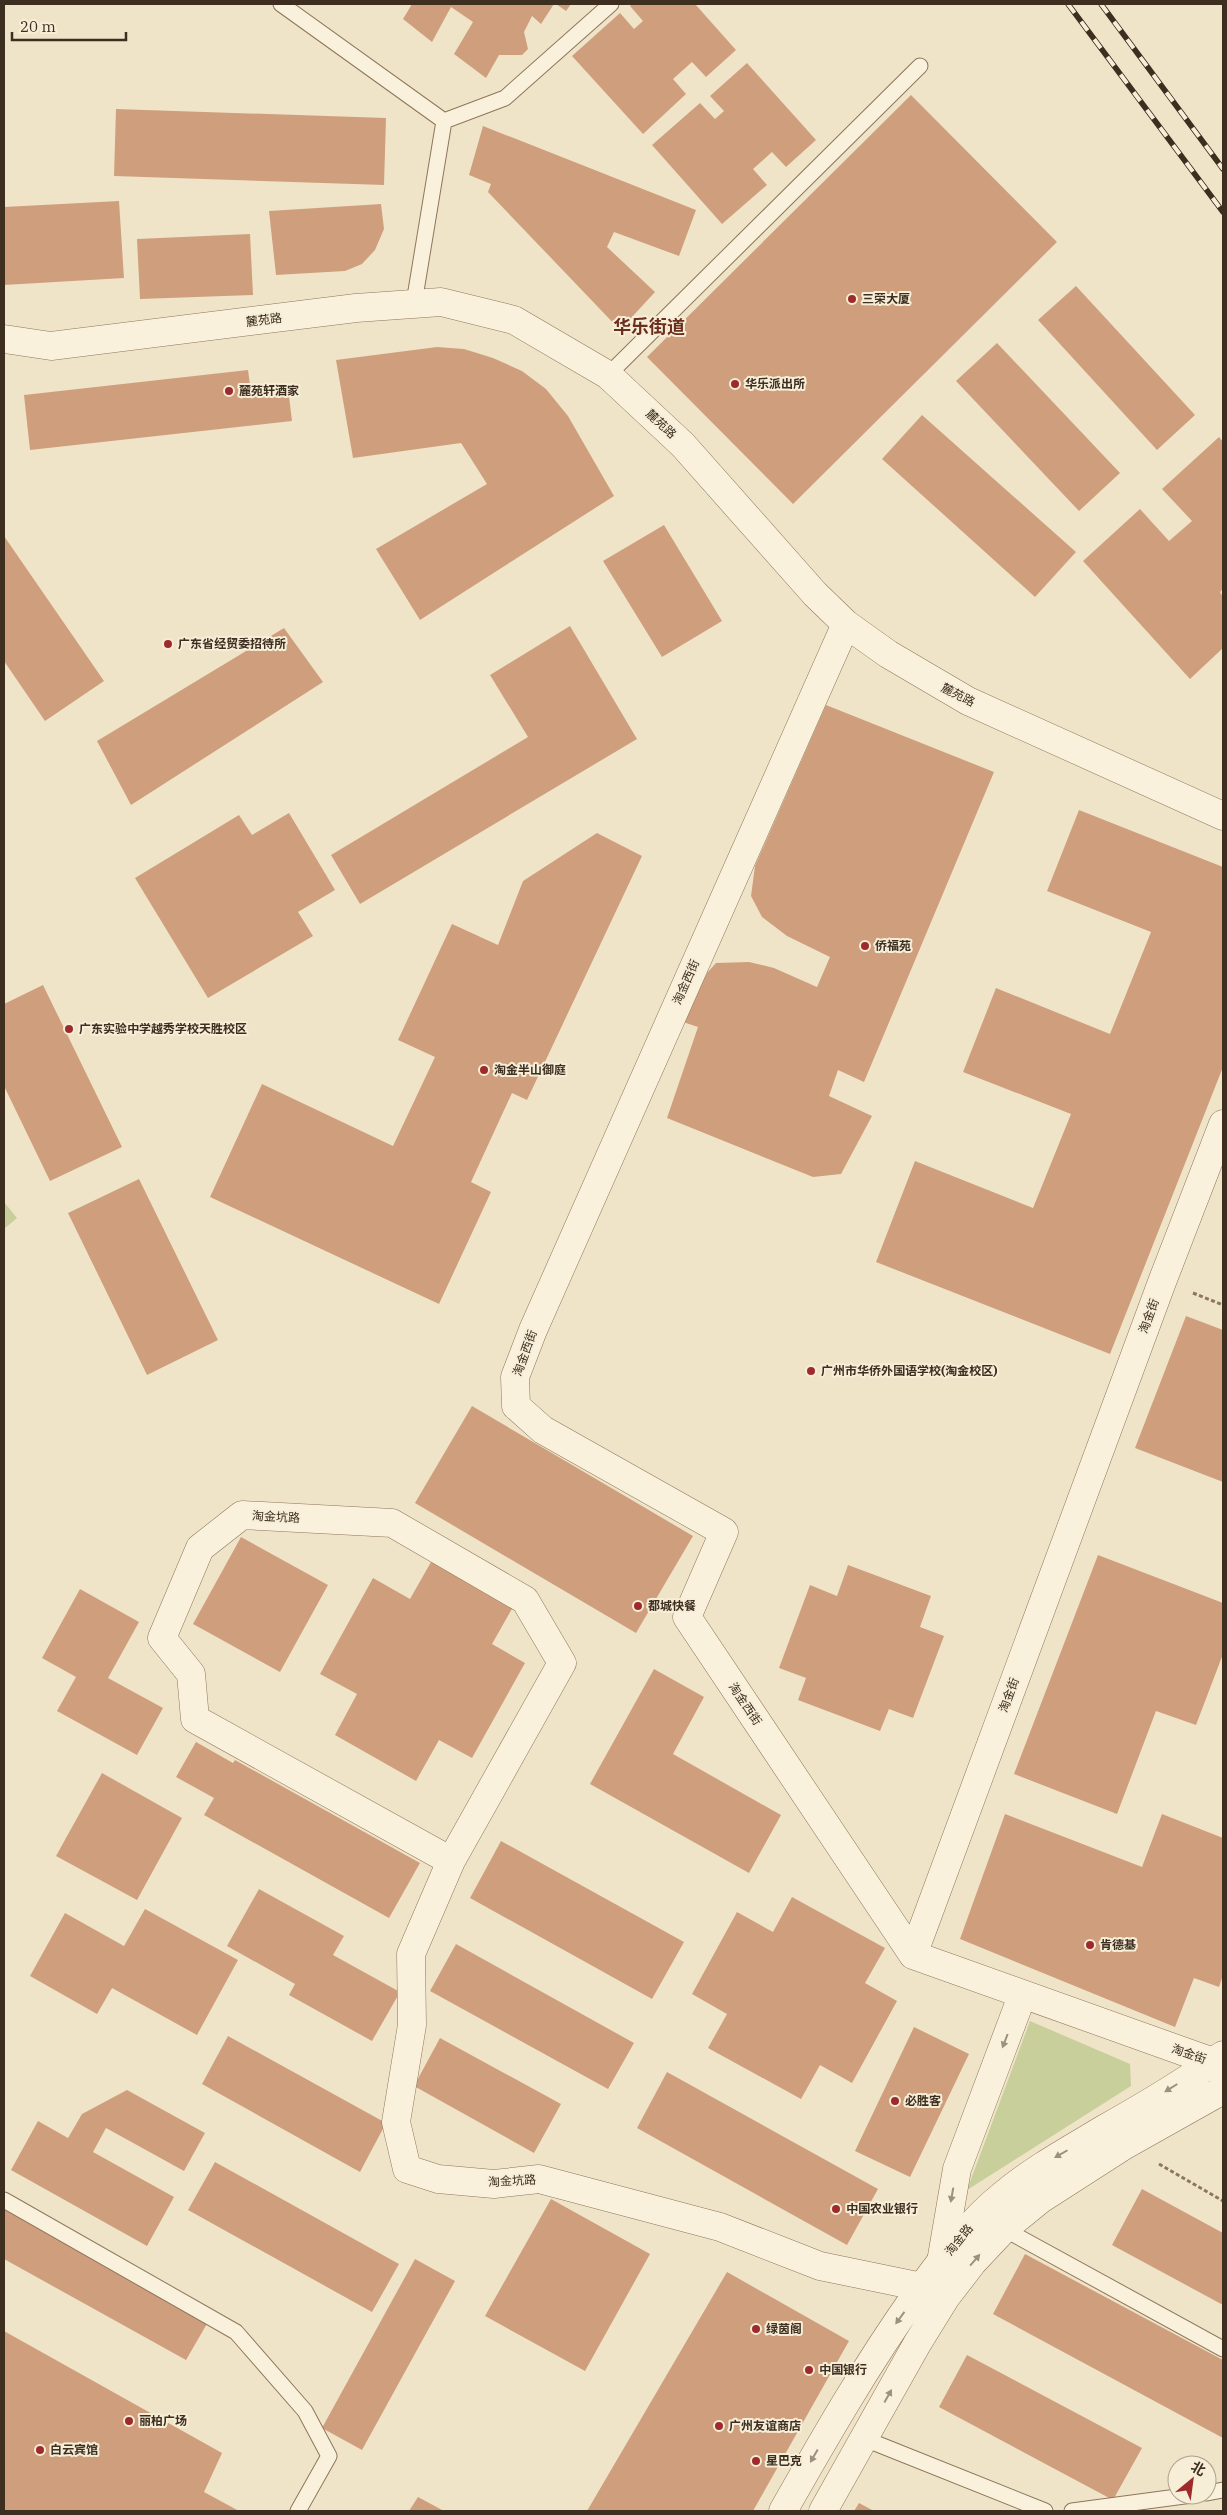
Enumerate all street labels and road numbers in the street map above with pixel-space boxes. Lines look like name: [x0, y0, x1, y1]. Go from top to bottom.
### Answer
street label: 麓苑路: [245, 310, 283, 329]
street label: 麓苑路: [643, 406, 680, 441]
street label: 麓苑路: [939, 680, 978, 709]
street label: 淘金西街: [669, 957, 702, 1007]
street label: 淘金街: [1135, 1296, 1162, 1335]
street label: 淘金西街: [509, 1328, 540, 1378]
street label: 淘金坑路: [252, 1508, 300, 1525]
street label: 淘金街: [995, 1675, 1022, 1714]
street label: 淘金西街: [726, 1680, 765, 1728]
street label: 淘金街: [1170, 2041, 1209, 2066]
street label: 淘金坑路: [488, 2172, 536, 2189]
street label: 淘金路: [941, 2221, 976, 2258]

